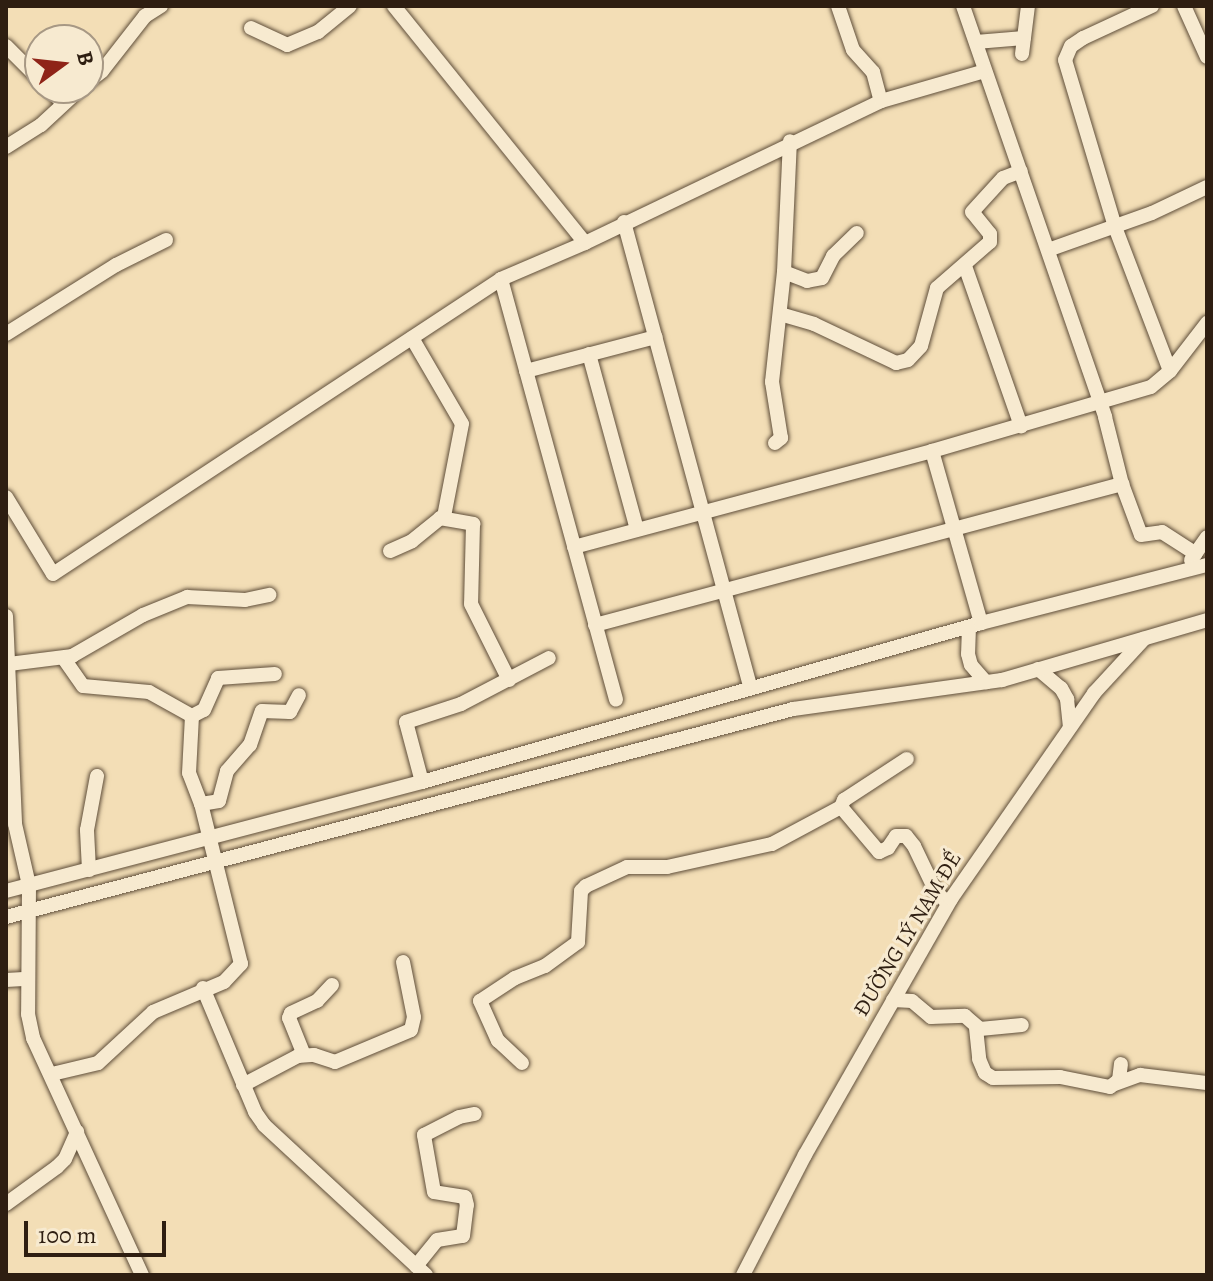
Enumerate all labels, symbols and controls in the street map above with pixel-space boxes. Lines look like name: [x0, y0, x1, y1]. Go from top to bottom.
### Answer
north arrow: [24, 24, 104, 104]
text: B: [69, 48, 102, 69]
street label: ĐƯỜNG LÝ NAM ĐẾ: [848, 847, 968, 1021]
scale bar: [28, 1205, 170, 1255]
text: 100 m: [38, 1219, 97, 1251]

